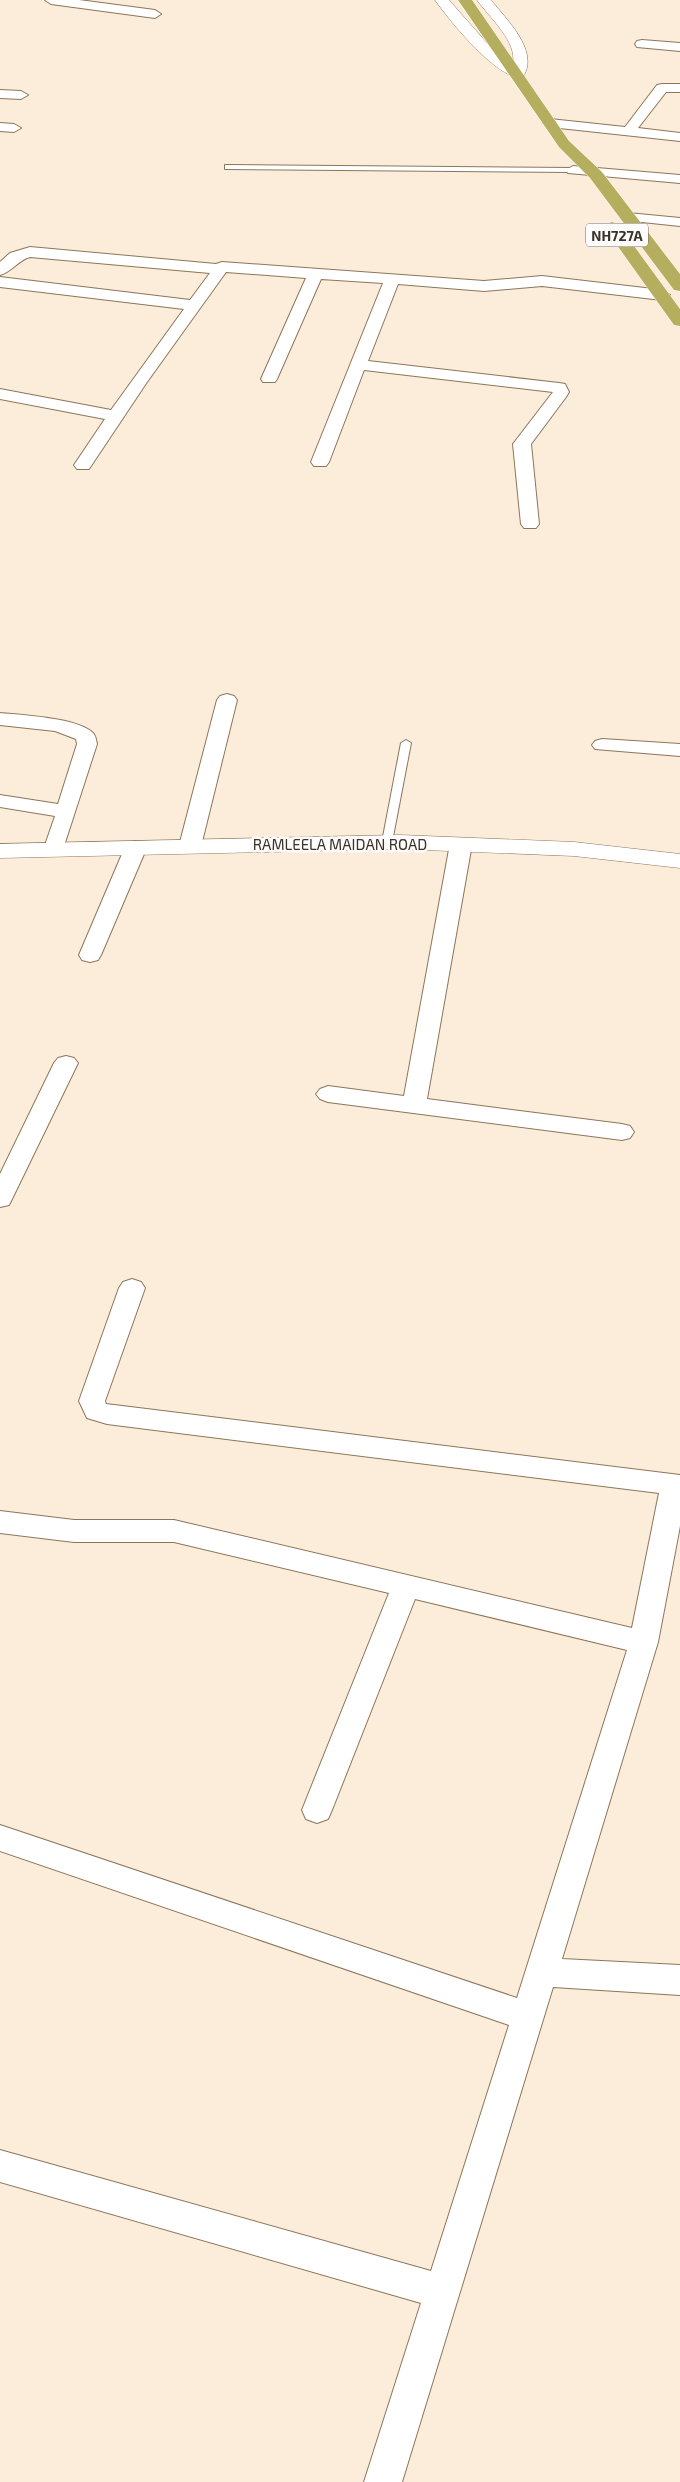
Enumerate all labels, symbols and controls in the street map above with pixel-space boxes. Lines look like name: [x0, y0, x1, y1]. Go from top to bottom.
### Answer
road number: NH727A: [586, 224, 648, 246]
street label: RAMLEELA MAIDAN ROAD: [253, 835, 427, 853]

